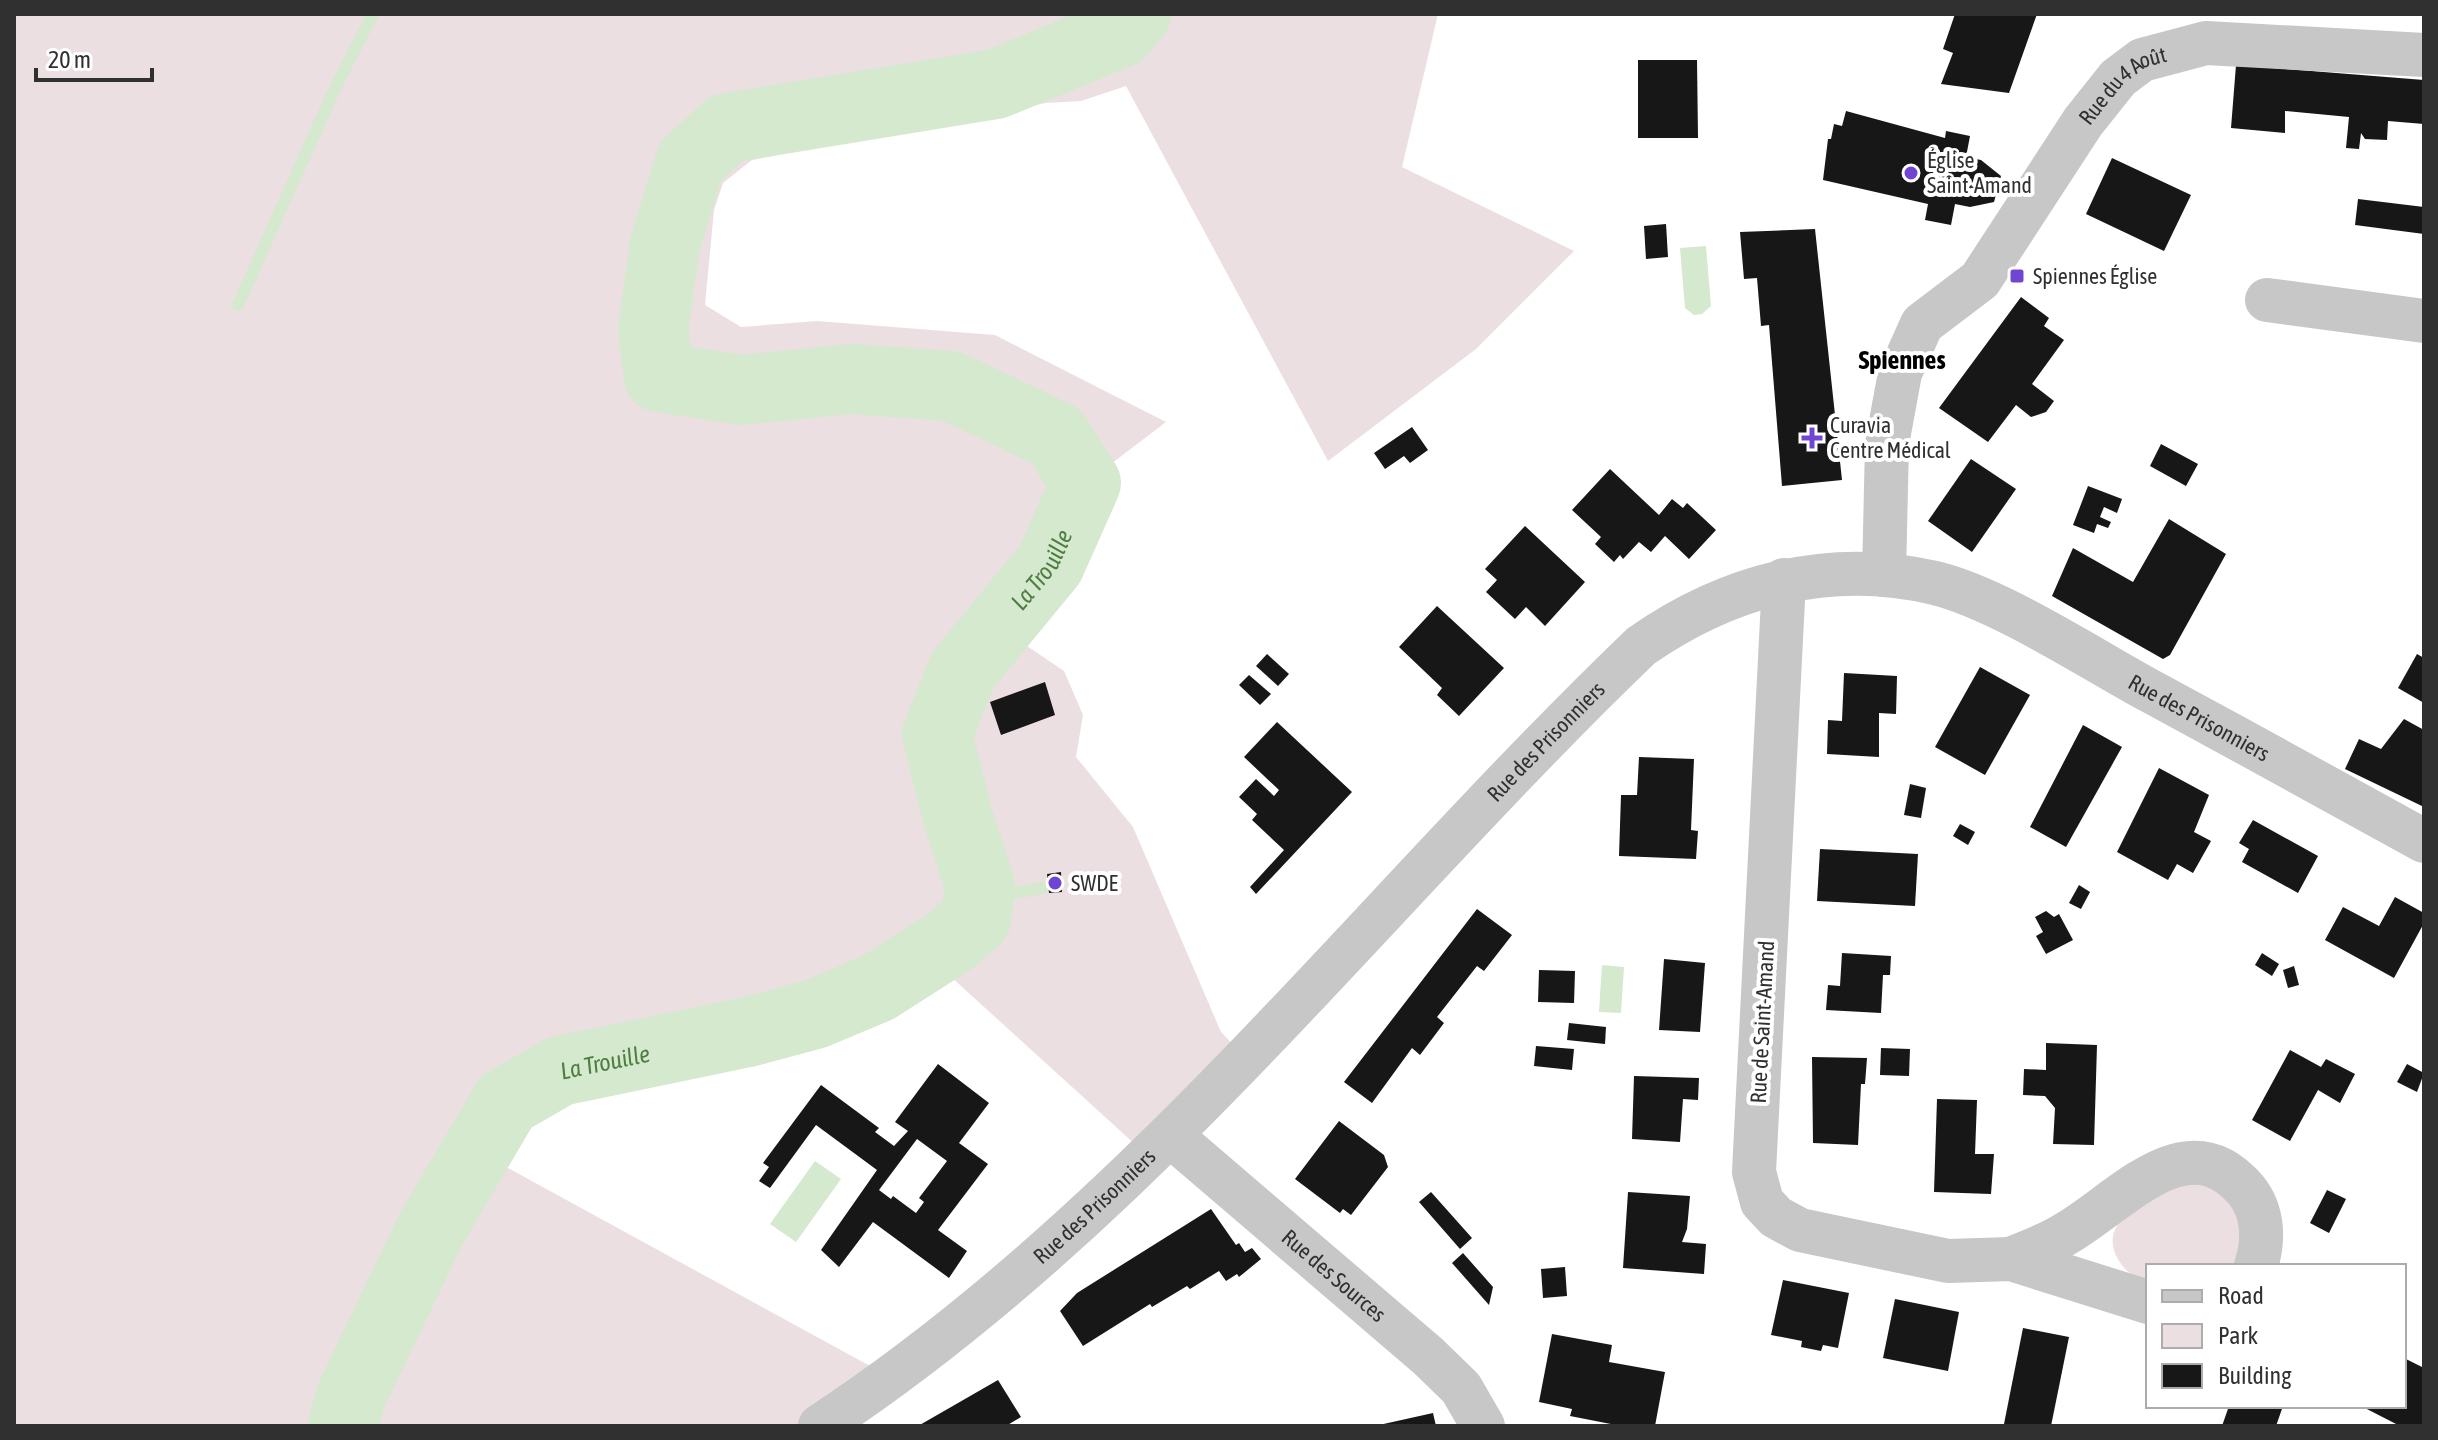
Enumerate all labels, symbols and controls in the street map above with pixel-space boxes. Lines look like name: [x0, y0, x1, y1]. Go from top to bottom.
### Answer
scale bar: [36, 32, 152, 82]
street label: Rue du 4 Août: [2073, 41, 2169, 130]
text: 20 m: [48, 46, 91, 73]
place label: Église Saint-Amand: [1927, 147, 2032, 198]
marker: Église Saint-Amand: [1902, 164, 1920, 182]
place label: Spiennes Église: [2033, 263, 2157, 289]
marker: Spiennes Église: [2008, 267, 2026, 285]
district label: Spiennes: [1858, 345, 1946, 375]
place label: Curavia Centre Médical: [1830, 412, 1951, 463]
marker: Curavia Centre Médical: [1801, 427, 1823, 449]
water label: La Trouille: [1005, 525, 1077, 615]
street label: Rue des Prisonniers: [2124, 669, 2274, 767]
street label: Rue des Prisonniers: [1481, 676, 1610, 807]
place label: SWDE: [1071, 870, 1119, 896]
marker: SWDE: [1046, 874, 1064, 892]
street label: Rue de Saint-Amand: [1745, 940, 1779, 1104]
water label: La Trouille: [558, 1039, 652, 1084]
street label: Rue des Prisonniers: [1028, 1143, 1161, 1269]
street label: Rue des Sources: [1277, 1224, 1391, 1327]
legend: [2146, 1264, 2406, 1408]
text: Road: [2218, 1282, 2264, 1309]
text: Park: [2218, 1322, 2259, 1349]
text: Building: [2218, 1362, 2292, 1389]

